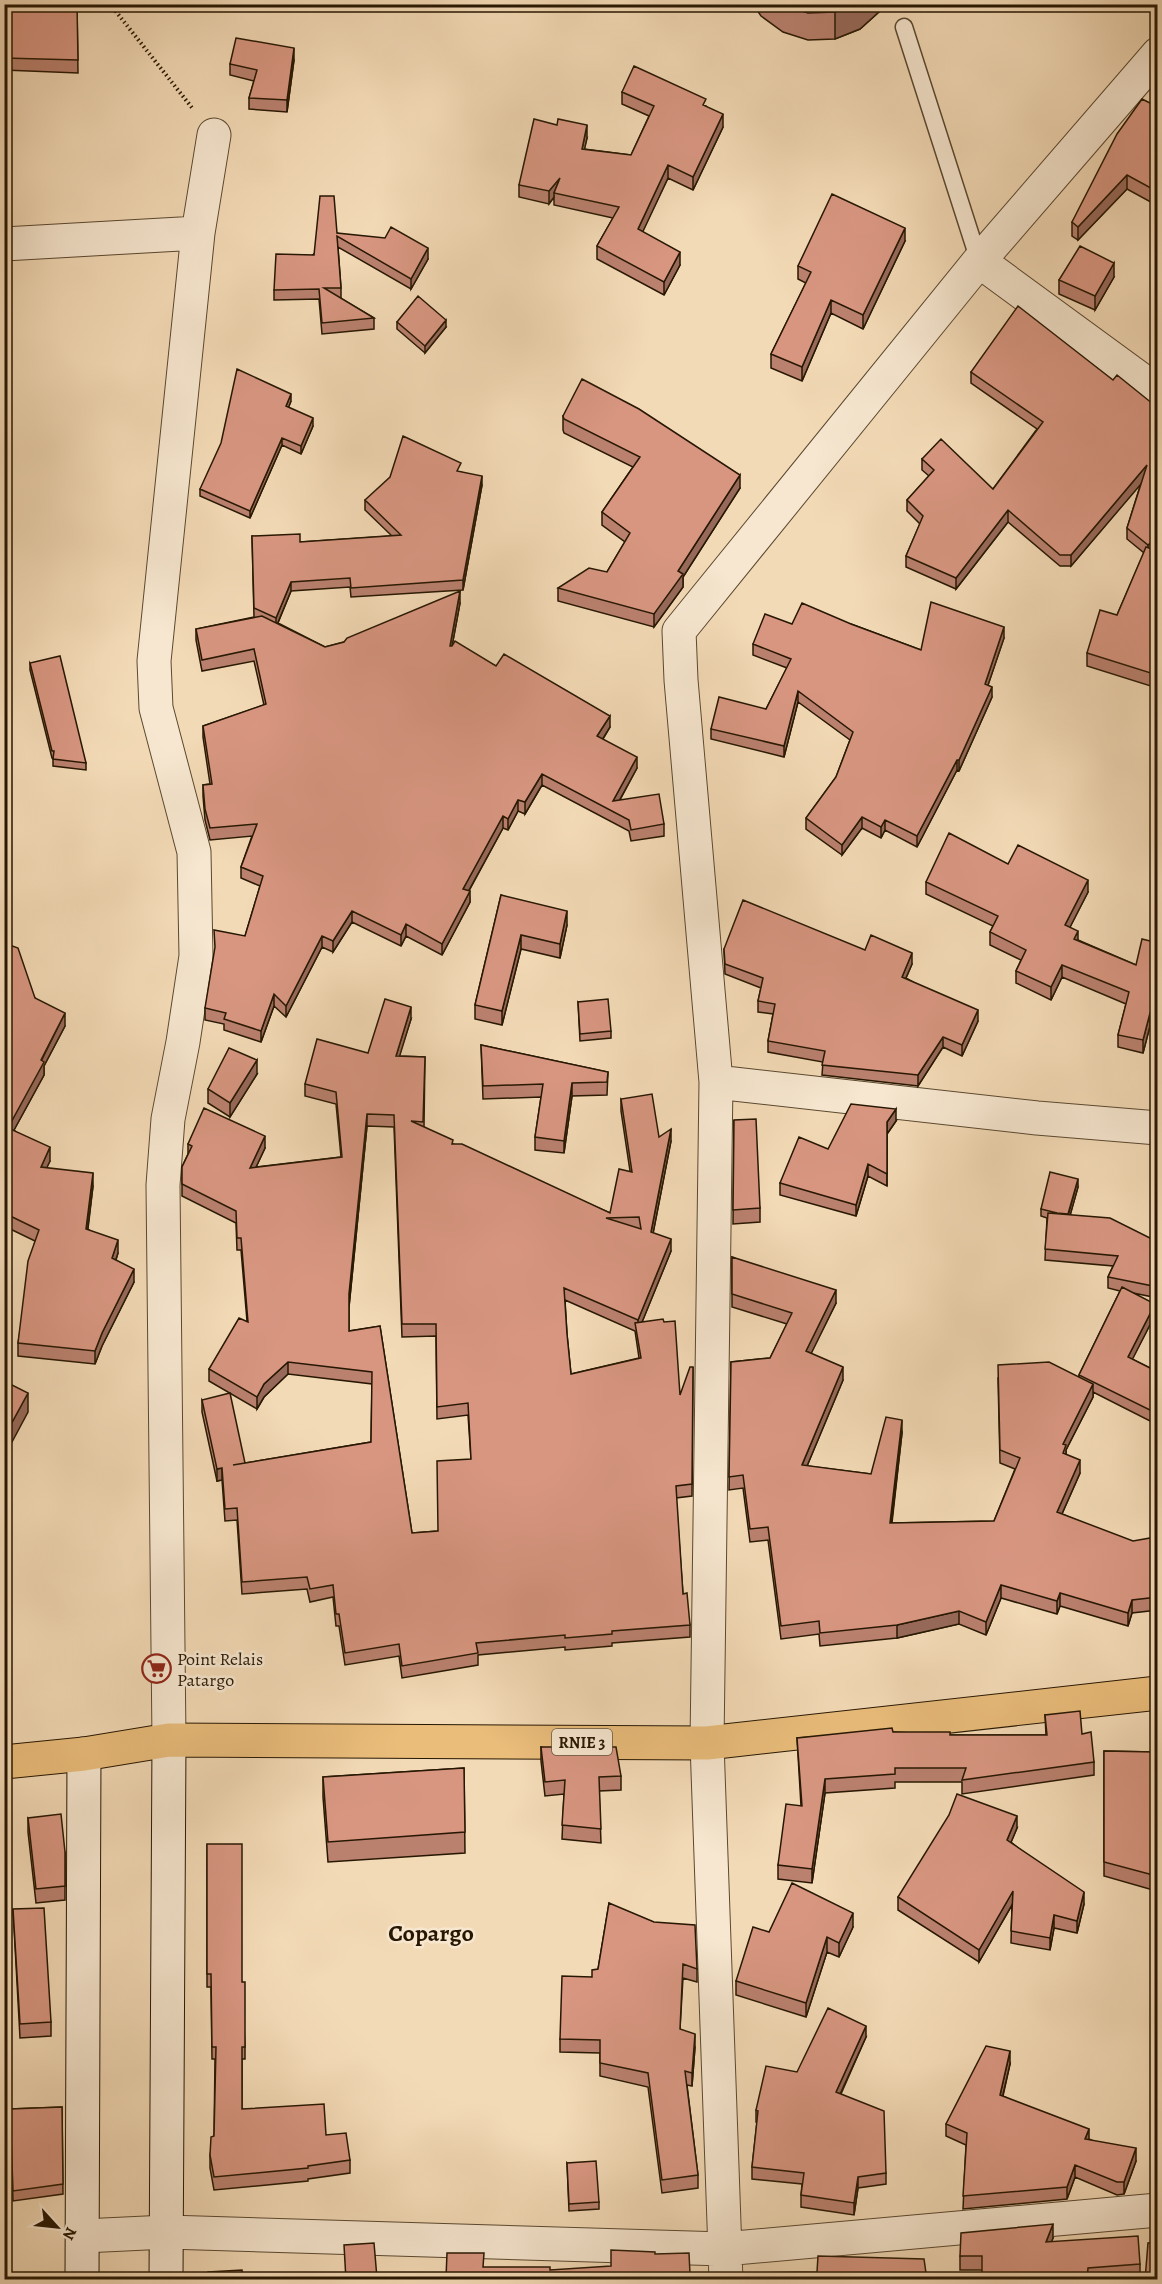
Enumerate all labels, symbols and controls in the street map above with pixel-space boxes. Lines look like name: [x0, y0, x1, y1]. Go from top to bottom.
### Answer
place label: Point Relais Patargo: [177, 1647, 263, 1692]
supermarket icon: Point Relais Patargo: [140, 1653, 172, 1685]
road number: RNIE 3: [552, 1729, 612, 1755]
district label: Copargo: [388, 1917, 474, 1949]
north arrow: [27, 2197, 87, 2257]
text: N: [57, 2223, 82, 2244]

